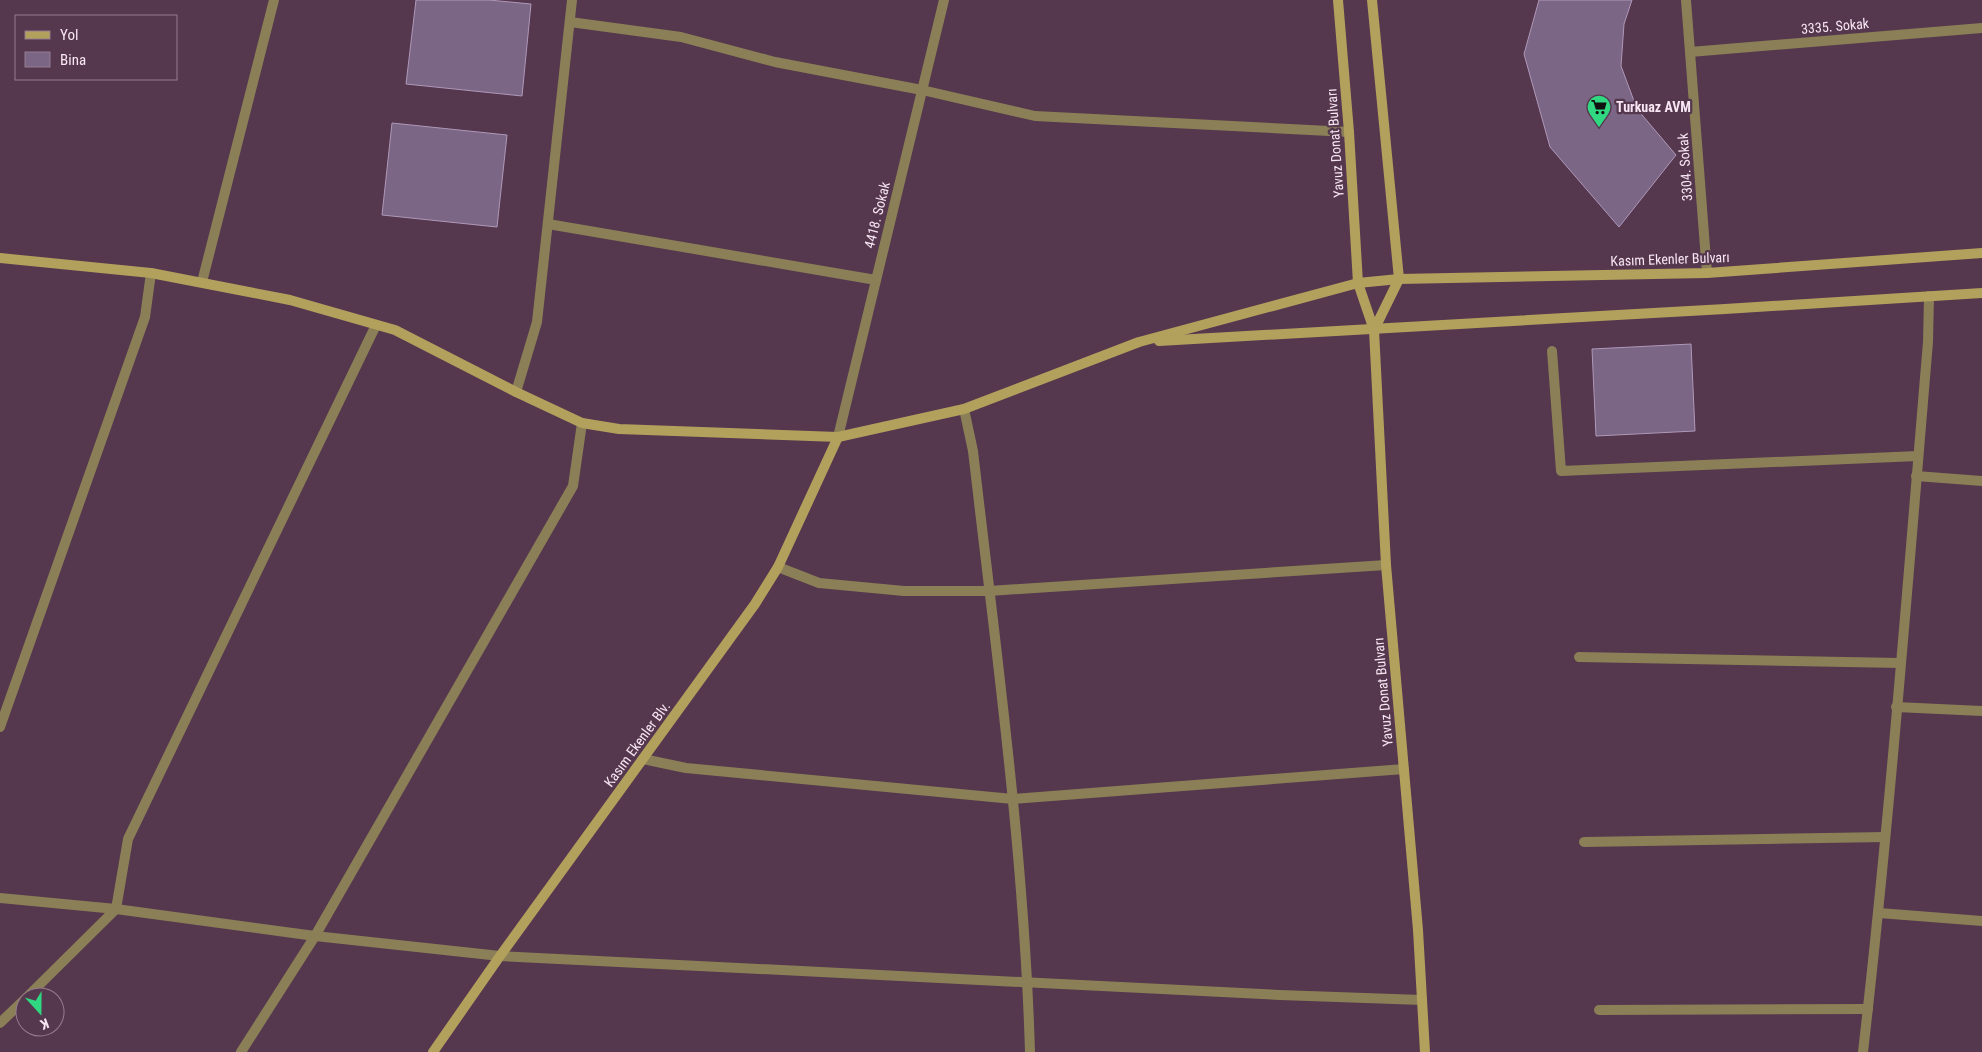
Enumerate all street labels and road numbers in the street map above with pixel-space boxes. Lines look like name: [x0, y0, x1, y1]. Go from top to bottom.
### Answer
street label: 3335. Sokak: [1800, 15, 1870, 37]
street label: Yavuz Donat Bulvarı: [1323, 88, 1347, 198]
street label: 3304. Sokak: [1675, 132, 1695, 202]
street label: 4418. Sokak: [861, 179, 893, 250]
street label: Kasım Ekenler Bulvarı: [1610, 249, 1730, 269]
street label: Yavuz Donat Bulvarı: [1370, 637, 1396, 747]
street label: Kasım Ekenler Blv.: [601, 698, 673, 790]

